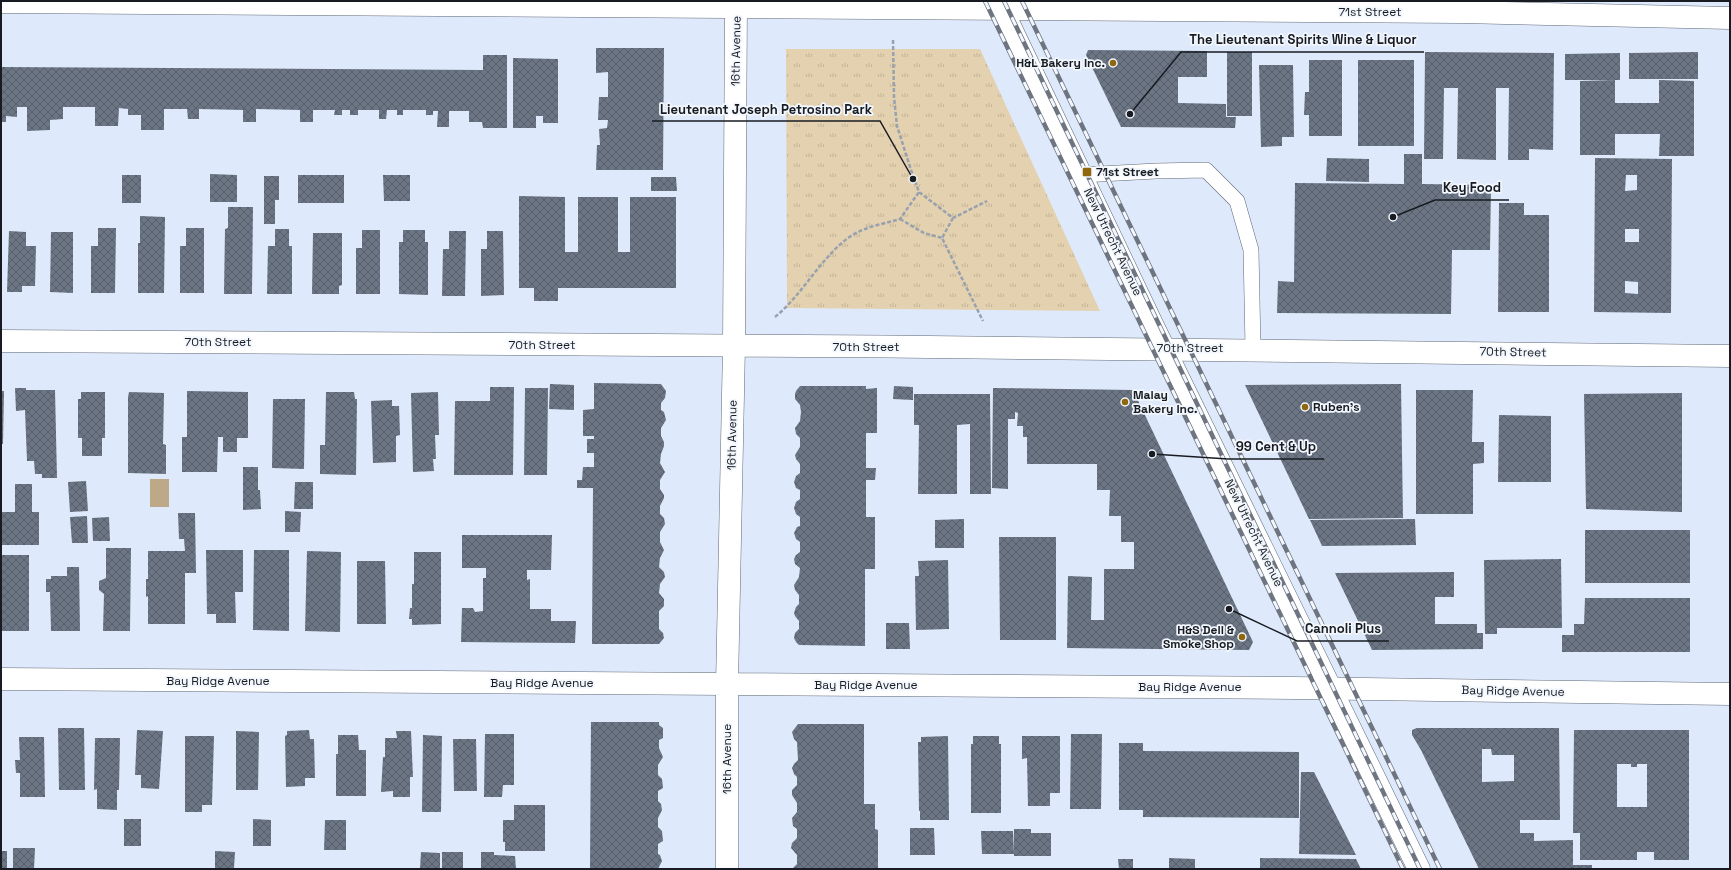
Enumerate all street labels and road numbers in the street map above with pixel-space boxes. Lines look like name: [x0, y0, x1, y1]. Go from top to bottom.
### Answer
street label: 71st Street: [1338, 4, 1402, 20]
street label: 16th Avenue: [727, 16, 745, 86]
street label: New Utrecht Avenue: [1080, 186, 1146, 298]
street label: 70th Street: [185, 334, 252, 350]
street label: 70th Street: [509, 337, 576, 353]
street label: 70th Street: [833, 339, 900, 355]
street label: 70th Street: [1157, 340, 1224, 356]
street label: 70th Street: [1479, 343, 1547, 361]
street label: 16th Avenue: [723, 400, 741, 470]
street label: New Utrecht Avenue: [1221, 477, 1287, 589]
street label: Bay Ridge Avenue: [166, 673, 270, 689]
street label: Bay Ridge Avenue: [490, 675, 594, 691]
street label: Bay Ridge Avenue: [814, 677, 918, 693]
street label: Bay Ridge Avenue: [1138, 679, 1242, 695]
street label: Bay Ridge Avenue: [1461, 682, 1565, 700]
street label: 16th Avenue: [719, 724, 735, 794]

